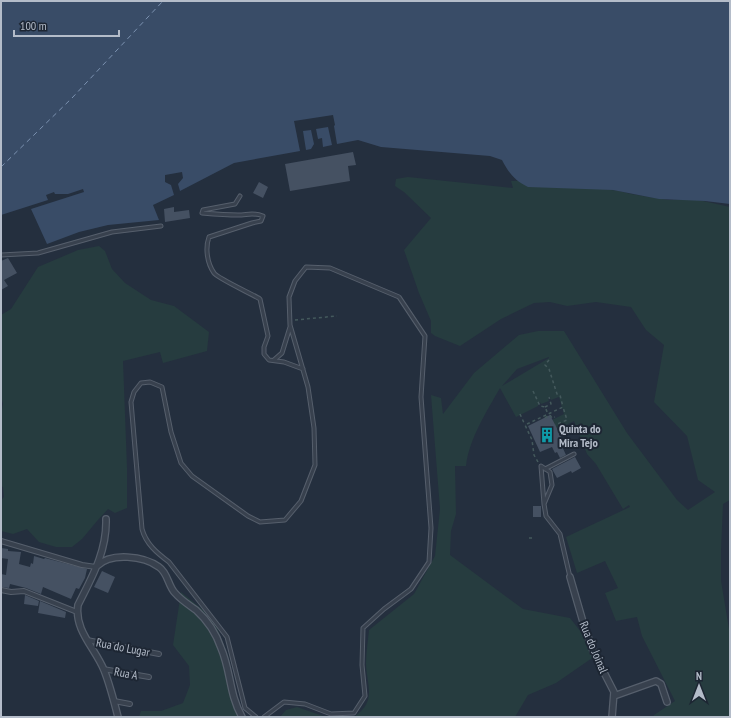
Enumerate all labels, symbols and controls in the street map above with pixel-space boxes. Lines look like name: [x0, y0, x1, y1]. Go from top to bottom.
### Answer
scale bar: [14, 12, 119, 38]
text: 100 m: [20, 18, 47, 33]
place label: Quinta do Mira Tejo: [559, 421, 601, 450]
building icon: Quinta do Mira Tejo: [538, 426, 556, 444]
street label: Rua do Joinal: [576, 619, 612, 675]
street label: Rua do Lugar: [95, 634, 152, 660]
street label: Rua A: [113, 663, 139, 683]
north arrow: [679, 666, 719, 706]
text: N: [696, 669, 702, 683]

